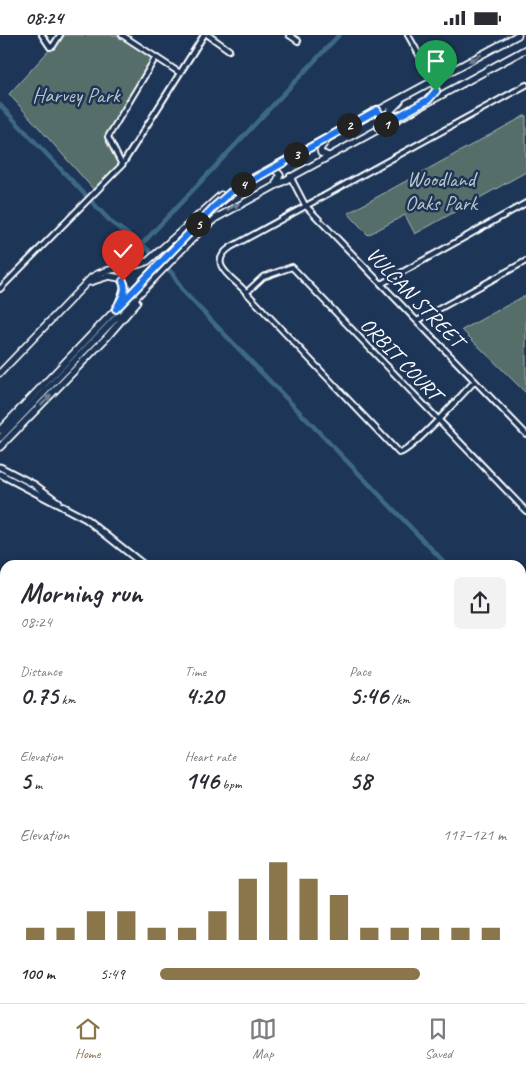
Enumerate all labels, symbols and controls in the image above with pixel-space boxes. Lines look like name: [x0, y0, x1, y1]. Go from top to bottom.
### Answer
text: 08:24: [25, 6, 63, 30]
pin: [415, 40, 457, 91]
icon: arrive: [422, 47, 450, 75]
one-way arrow: [467, 54, 482, 62]
park label: Harvey Park: [32, 82, 121, 108]
pin: 1: [374, 111, 398, 137]
pin: 2: [336, 113, 362, 137]
text: 1: [383, 116, 390, 133]
text: 2: [346, 117, 353, 134]
pin: 3: [284, 141, 308, 167]
text: 3: [293, 146, 300, 163]
park label: Woodland Oaks Park: [405, 166, 479, 216]
pin: 4: [230, 171, 256, 197]
text: 4: [240, 176, 247, 193]
one-way arrow: [226, 203, 241, 211]
pin: 5: [186, 211, 210, 237]
text: 5: [195, 216, 202, 233]
pin: [102, 230, 144, 281]
icon: check: [109, 237, 137, 265]
street label: VULCAN STREET: [361, 241, 473, 356]
street label: ORBIT COURT: [355, 312, 451, 410]
one-way arrow: [40, 394, 52, 406]
text: Morning run: [20, 575, 142, 610]
button: share: [454, 577, 506, 629]
text: 08:24: [20, 612, 52, 632]
text: Distance: [20, 663, 62, 680]
text: Time: [185, 663, 206, 680]
text: Pace: [349, 663, 371, 680]
text: 0.75: [20, 680, 58, 712]
text: 4:20: [185, 680, 223, 712]
text: 5:46: [349, 680, 388, 712]
text: km: [58, 691, 75, 708]
text: /km: [388, 691, 410, 708]
text: Elevation: [20, 748, 63, 765]
text: Heart rate: [185, 748, 236, 765]
text: kcal: [349, 748, 368, 765]
text: 5: [20, 765, 31, 797]
text: 146: [185, 765, 219, 797]
text: 58: [349, 765, 371, 797]
text: m: [31, 776, 42, 793]
text: bpm: [219, 776, 242, 793]
text: Elevation: [20, 825, 69, 845]
text: 117–121 m: [443, 825, 506, 845]
text: 100 m: [20, 964, 55, 984]
text: 5:49: [100, 964, 125, 984]
tab: Home: [74, 1015, 102, 1062]
tab: Map: [249, 1015, 277, 1062]
tab: Saved: [424, 1015, 452, 1062]

